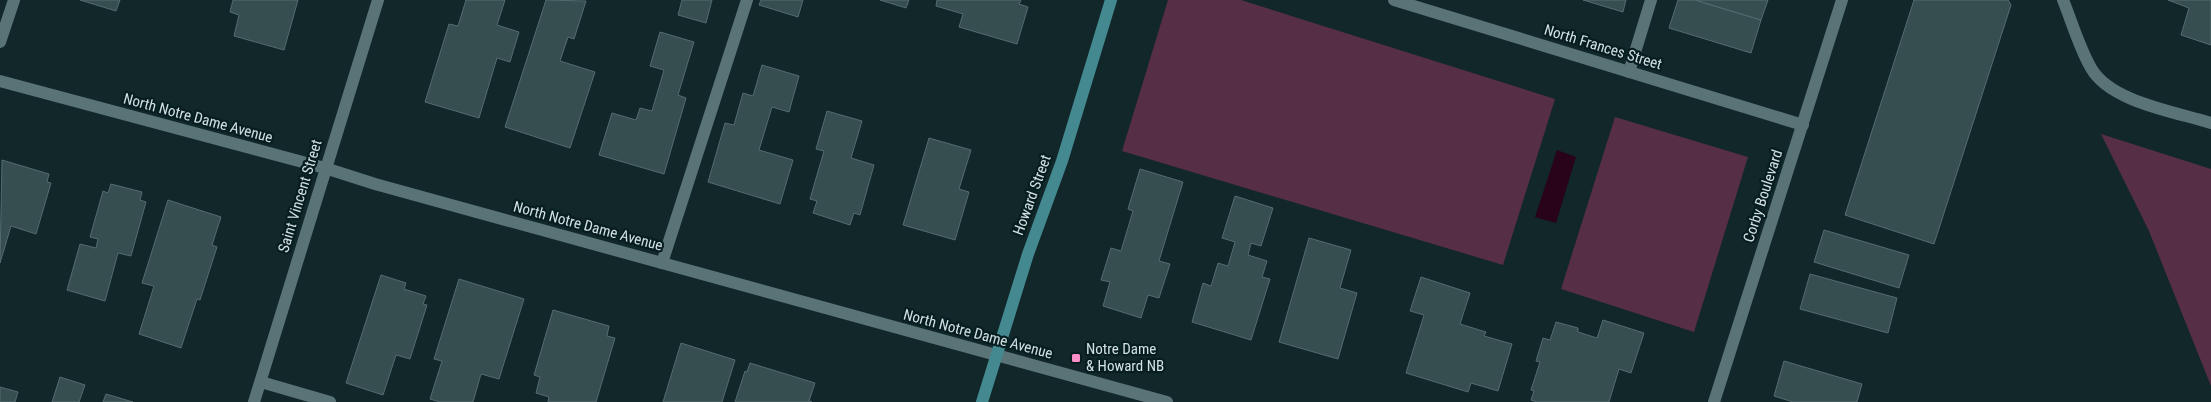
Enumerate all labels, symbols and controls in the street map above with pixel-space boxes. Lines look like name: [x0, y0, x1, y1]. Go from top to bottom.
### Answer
street label: North Frances Street: [1542, 21, 1664, 73]
street label: North Notre Dame Avenue: [121, 89, 275, 147]
street label: Saint Vincent Street: [274, 137, 326, 255]
street label: Corby Boulevard: [1740, 147, 1786, 245]
street label: Howard Street: [1009, 152, 1055, 238]
street label: North Notre Dame Avenue: [511, 197, 665, 255]
street label: North Notre Dame Avenue: [901, 305, 1055, 363]
place label: Notre Dame & Howard NB: [1086, 340, 1164, 375]
marker: Notre Dame & Howard NB: [1070, 352, 1082, 364]

